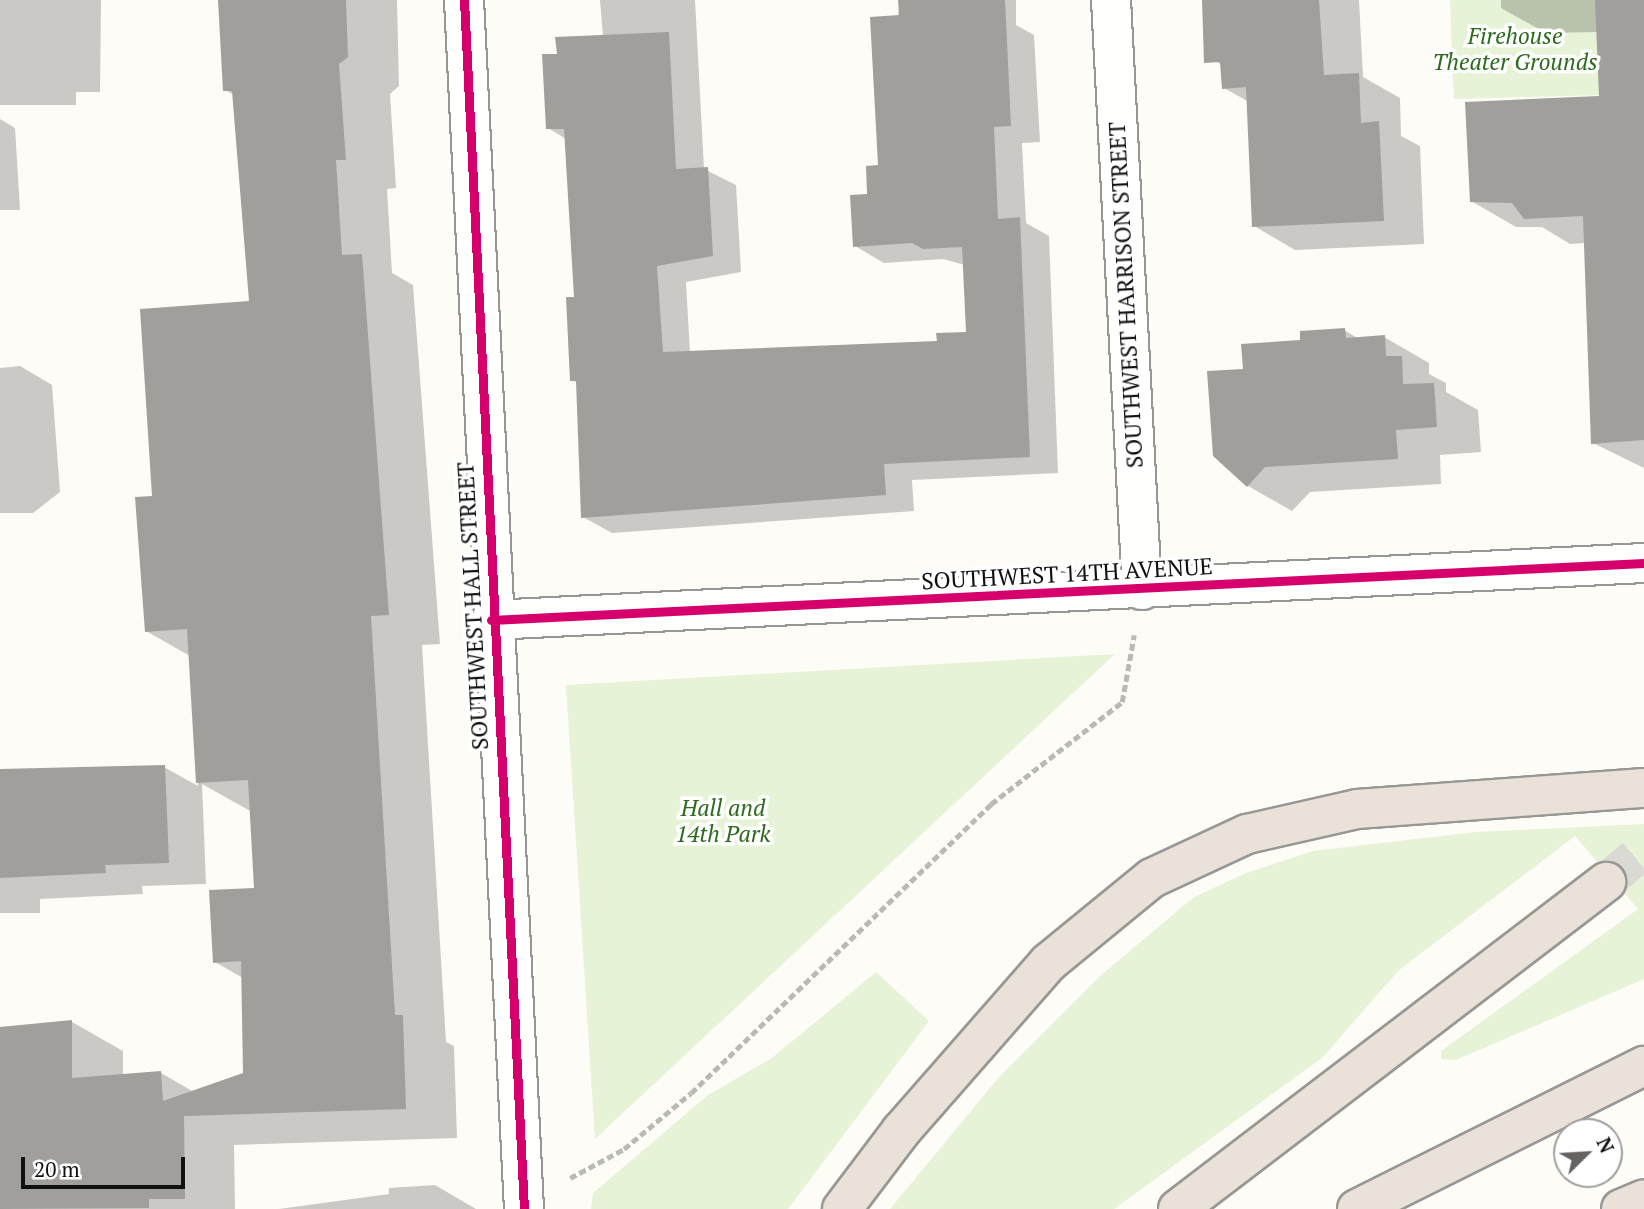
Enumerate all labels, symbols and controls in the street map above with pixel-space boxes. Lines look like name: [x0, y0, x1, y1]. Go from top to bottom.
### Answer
park label: Firehouse Theater Grounds: [1432, 22, 1598, 76]
street label: SOUTHWEST HARRISON STREET: [1103, 121, 1149, 469]
street label: SOUTHWEST HALL STREET: [452, 461, 494, 751]
street label: SOUTHWEST 14TH AVENUE: [920, 553, 1214, 595]
park label: Hall and 14th Park: [675, 794, 771, 848]
north arrow: [1553, 1118, 1623, 1188]
text: N: [1591, 1133, 1620, 1157]
scale bar: [24, 1142, 189, 1186]
text: 20 m: [34, 1155, 80, 1183]

